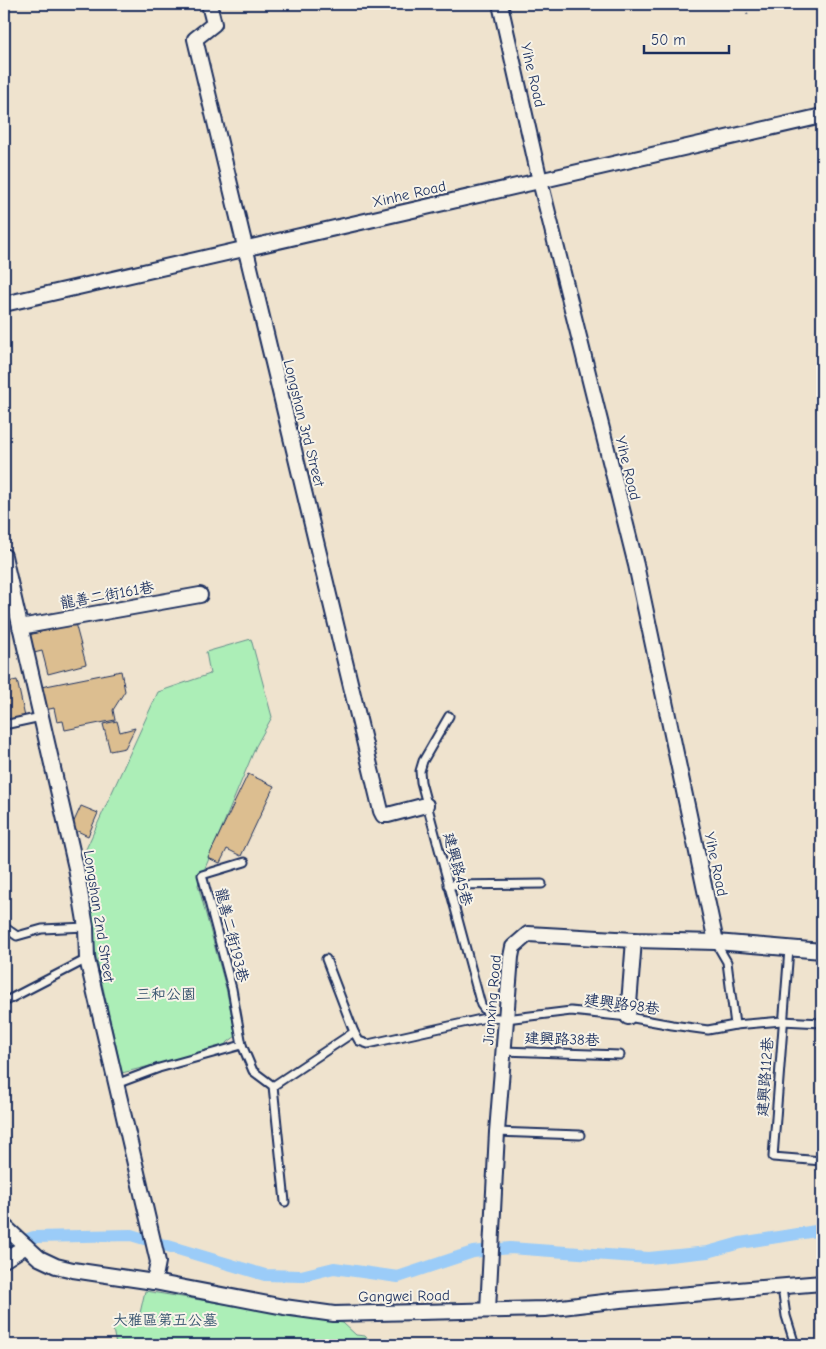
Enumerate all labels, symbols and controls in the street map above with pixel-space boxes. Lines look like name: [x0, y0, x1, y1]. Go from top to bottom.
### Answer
scale bar: [644, 22, 728, 54]
text: 50 m: [651, 31, 686, 49]
street label: Yihe Road: [517, 41, 549, 109]
street label: Xinhe Road: [370, 177, 448, 211]
street label: Longshan 3rd Street: [279, 358, 329, 489]
street label: Yihe Road: [611, 434, 645, 502]
street label: 龍善二街161巷: [59, 578, 155, 612]
street label: 建興路45巷: [440, 830, 476, 908]
street label: Yihe Road: [700, 830, 732, 898]
street label: Longshan 2nd Street: [80, 849, 118, 984]
street label: 龍善二街193巷: [212, 886, 252, 984]
street label: Jianxing Road: [479, 954, 505, 1046]
park label: 三和公園: [136, 985, 196, 1003]
street label: 建興路98巷: [583, 990, 661, 1018]
street label: 建興路38巷: [524, 1029, 600, 1049]
street label: 建興路112巷: [753, 1037, 777, 1117]
street label: Gangwei Road: [358, 1286, 450, 1306]
park label: 大雅區第五公墓: [112, 1311, 218, 1329]

